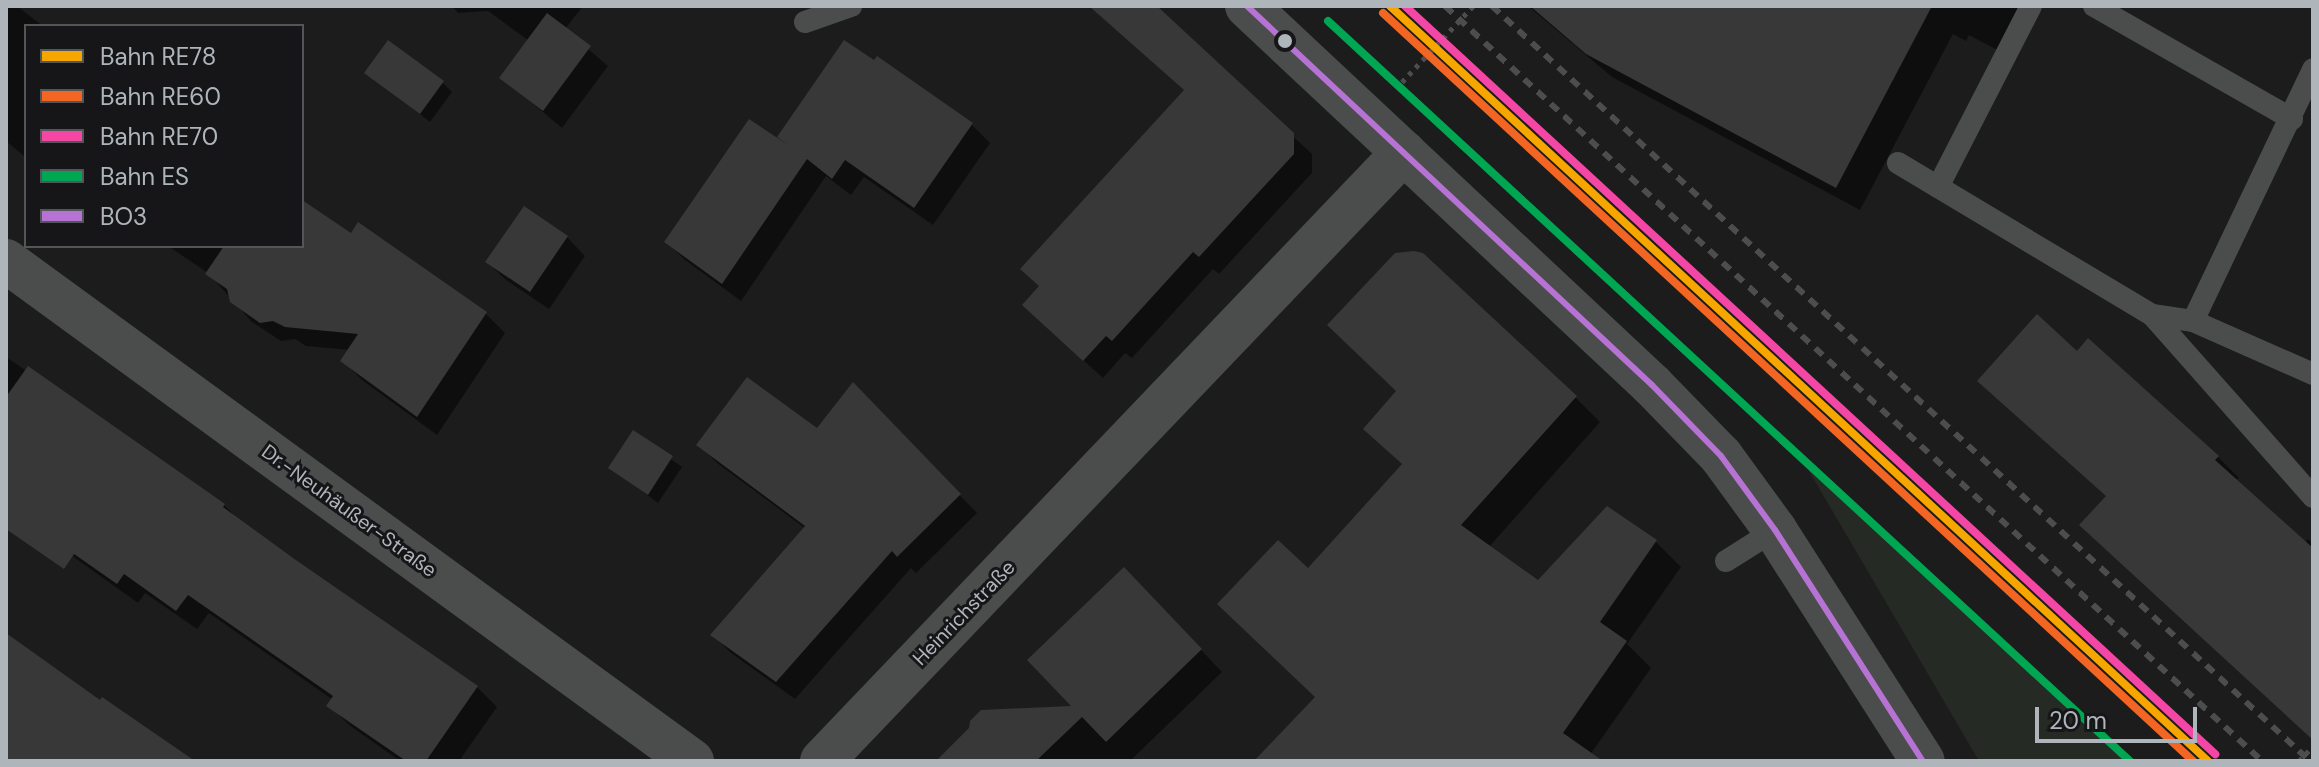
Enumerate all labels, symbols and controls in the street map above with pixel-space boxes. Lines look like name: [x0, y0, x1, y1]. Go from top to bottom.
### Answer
legend: [24, 24, 304, 248]
unlabelled marker: [1277, 33, 1293, 49]
text: Bahn RE78: [100, 41, 216, 72]
text: Bahn RE60: [100, 81, 221, 112]
text: Bahn RE70: [100, 121, 218, 152]
text: Bahn ES: [100, 161, 189, 192]
text: BO3: [100, 201, 147, 232]
street label: Dr.-Neuhäußer-Straße: [257, 440, 441, 582]
street label: Heinrichstraße: [908, 556, 1020, 670]
scale bar: [2039, 691, 2201, 741]
text: 20 m: [2049, 705, 2107, 736]

